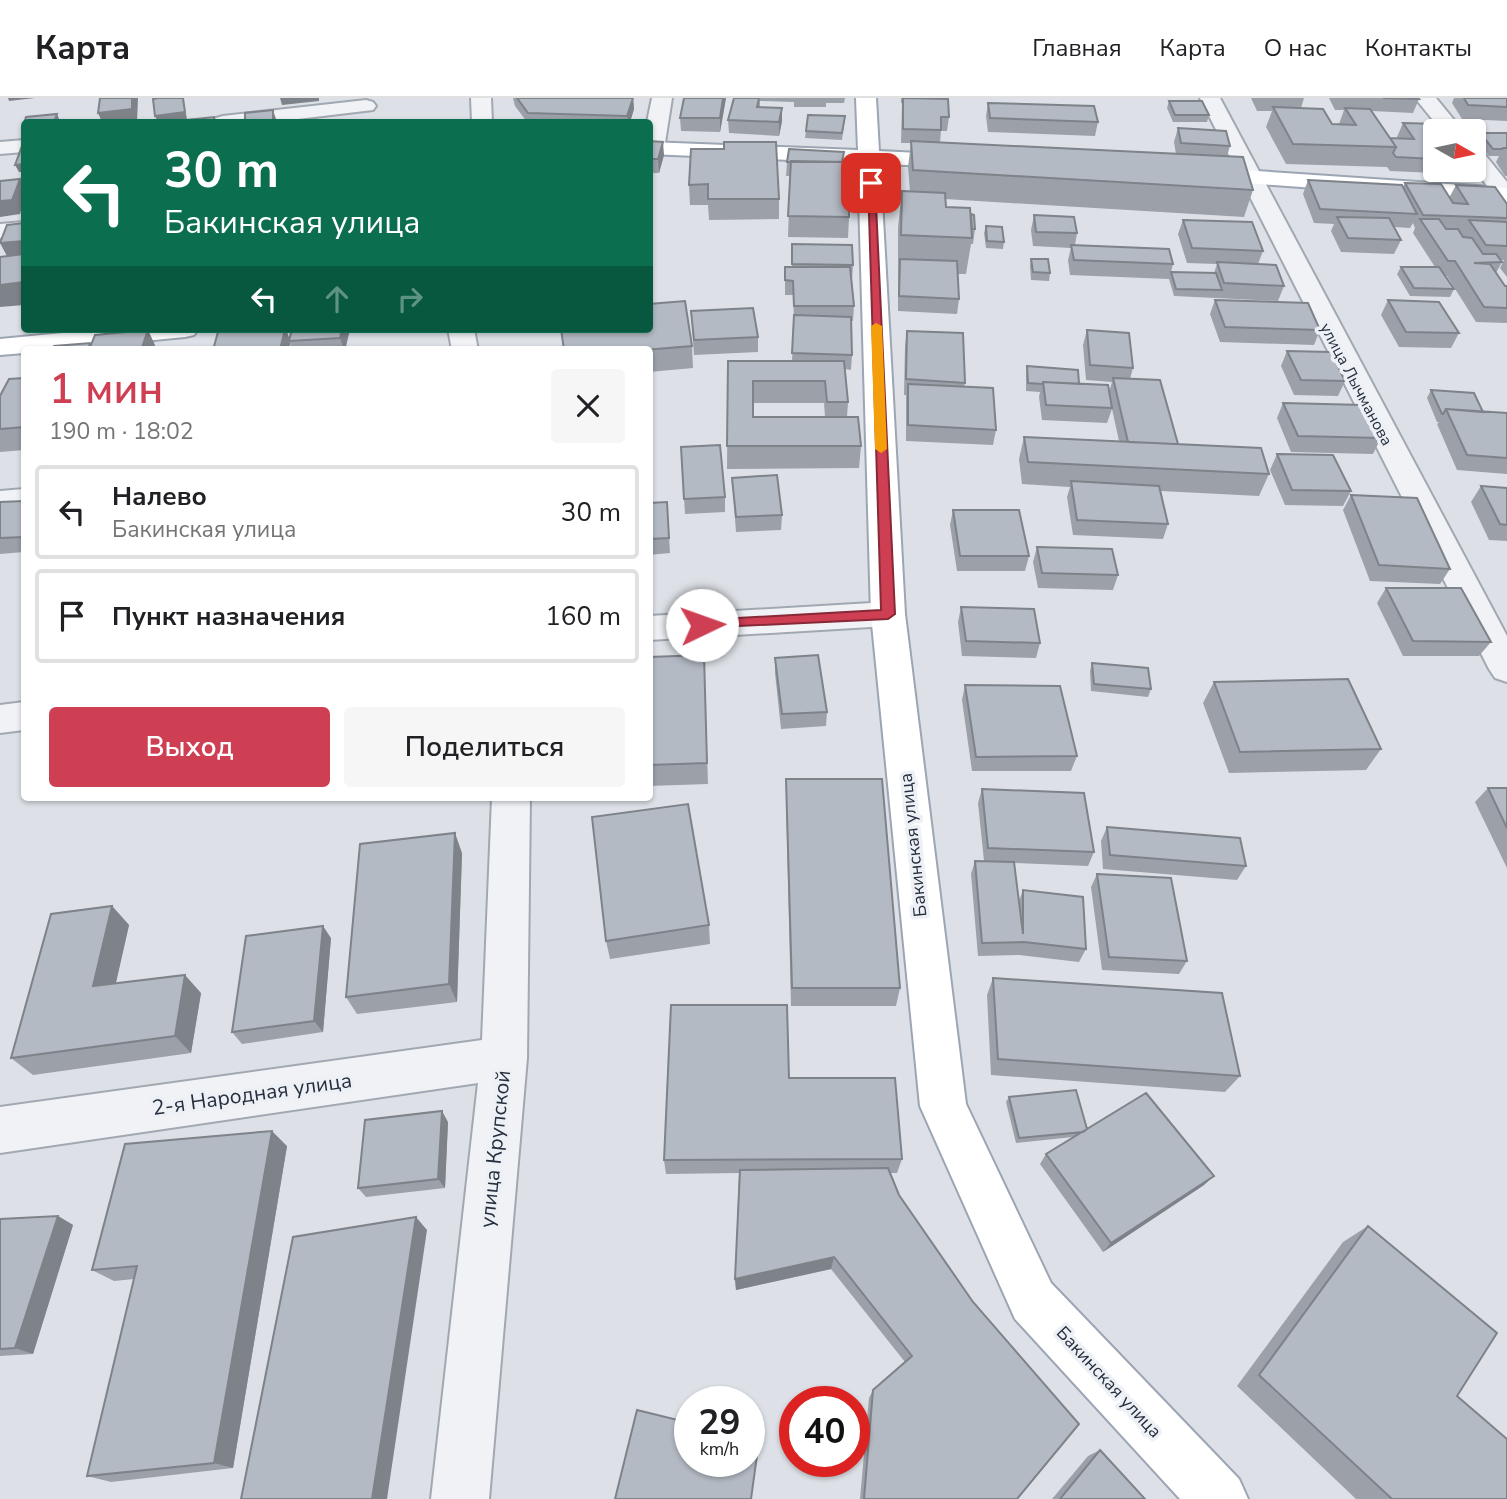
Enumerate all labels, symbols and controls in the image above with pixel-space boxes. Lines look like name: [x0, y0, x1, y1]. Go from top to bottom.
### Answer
text: Карта: [35, 26, 130, 71]
text: Главная: [1032, 32, 1122, 64]
text: Карта: [1160, 32, 1226, 64]
text: О нас: [1264, 32, 1327, 64]
text: Контакты: [1365, 32, 1472, 64]
north arrow: [1423, 119, 1486, 182]
map controls: [1423, 119, 1486, 182]
text: 30 m: [164, 137, 279, 204]
icon: left: [49, 147, 140, 238]
pin: [841, 153, 901, 213]
icon: arrive: [852, 164, 890, 202]
text: Бакинская улица: [164, 201, 421, 244]
icon: left: [245, 280, 283, 318]
icon: ahead: [318, 280, 356, 318]
icon: right: [391, 280, 429, 318]
street label: улица Лычманова: [1314, 319, 1398, 450]
text: 1 мин: [49, 361, 163, 418]
button: close: [551, 369, 625, 443]
text: 190 m · 18:02: [49, 416, 194, 447]
text: Налево: [112, 479, 207, 514]
icon: left: [53, 493, 91, 531]
text: 30 m: [561, 495, 621, 530]
text: Бакинская улица: [112, 514, 296, 545]
position arrow: [665, 588, 739, 662]
icon: arrive: [53, 597, 91, 635]
text: Пункт назначения: [112, 599, 345, 634]
text: 160 m: [545, 599, 621, 634]
button: Выход: [49, 707, 330, 787]
button: Поделиться: [344, 707, 625, 787]
street label: Бакинская улица: [894, 772, 932, 918]
street label: 2-я Народная улица: [150, 1066, 354, 1122]
street label: улица Крупской: [473, 1069, 517, 1229]
street label: Бакинская улица: [1051, 1321, 1167, 1443]
speed limit sign: 40: [779, 1386, 870, 1477]
text: 29: [698, 1399, 741, 1446]
text: km/h: [700, 1437, 739, 1461]

